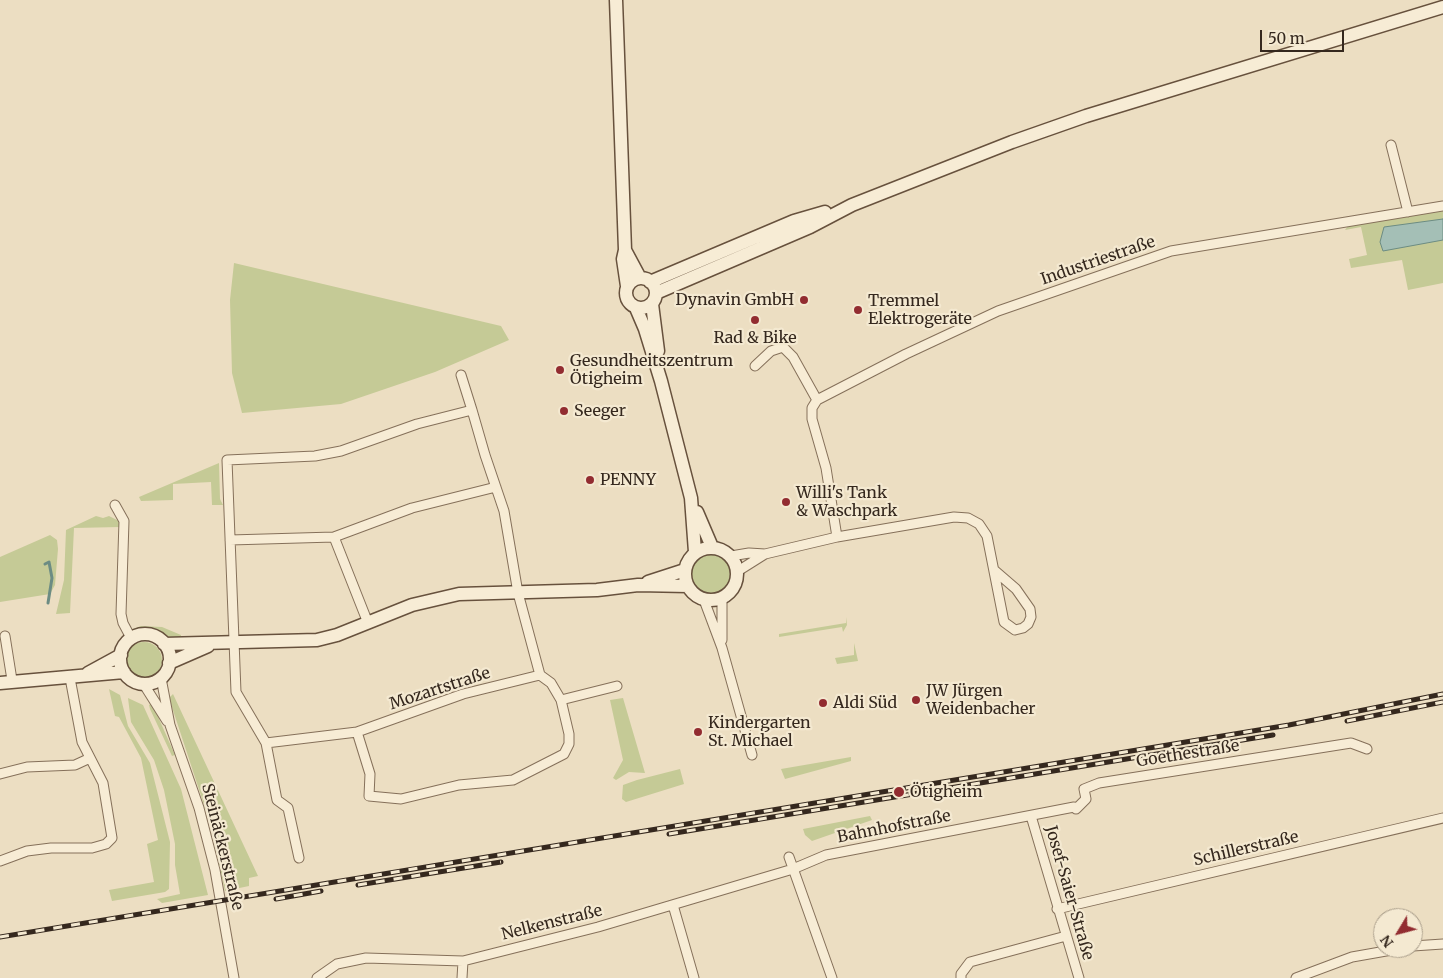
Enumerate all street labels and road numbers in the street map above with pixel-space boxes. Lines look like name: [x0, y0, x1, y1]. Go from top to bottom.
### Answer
street label: Industriestraße: [1038, 232, 1158, 290]
street label: Mozartstraße: [387, 664, 493, 714]
street label: Goethestraße: [1135, 736, 1241, 772]
street label: Steinäckerstraße: [197, 782, 247, 912]
street label: Bahnhofstraße: [836, 807, 952, 847]
street label: Josef-Saier-Straße: [1041, 824, 1097, 962]
street label: Schillerstraße: [1192, 828, 1300, 870]
street label: Nelkenstraße: [500, 901, 604, 945]

